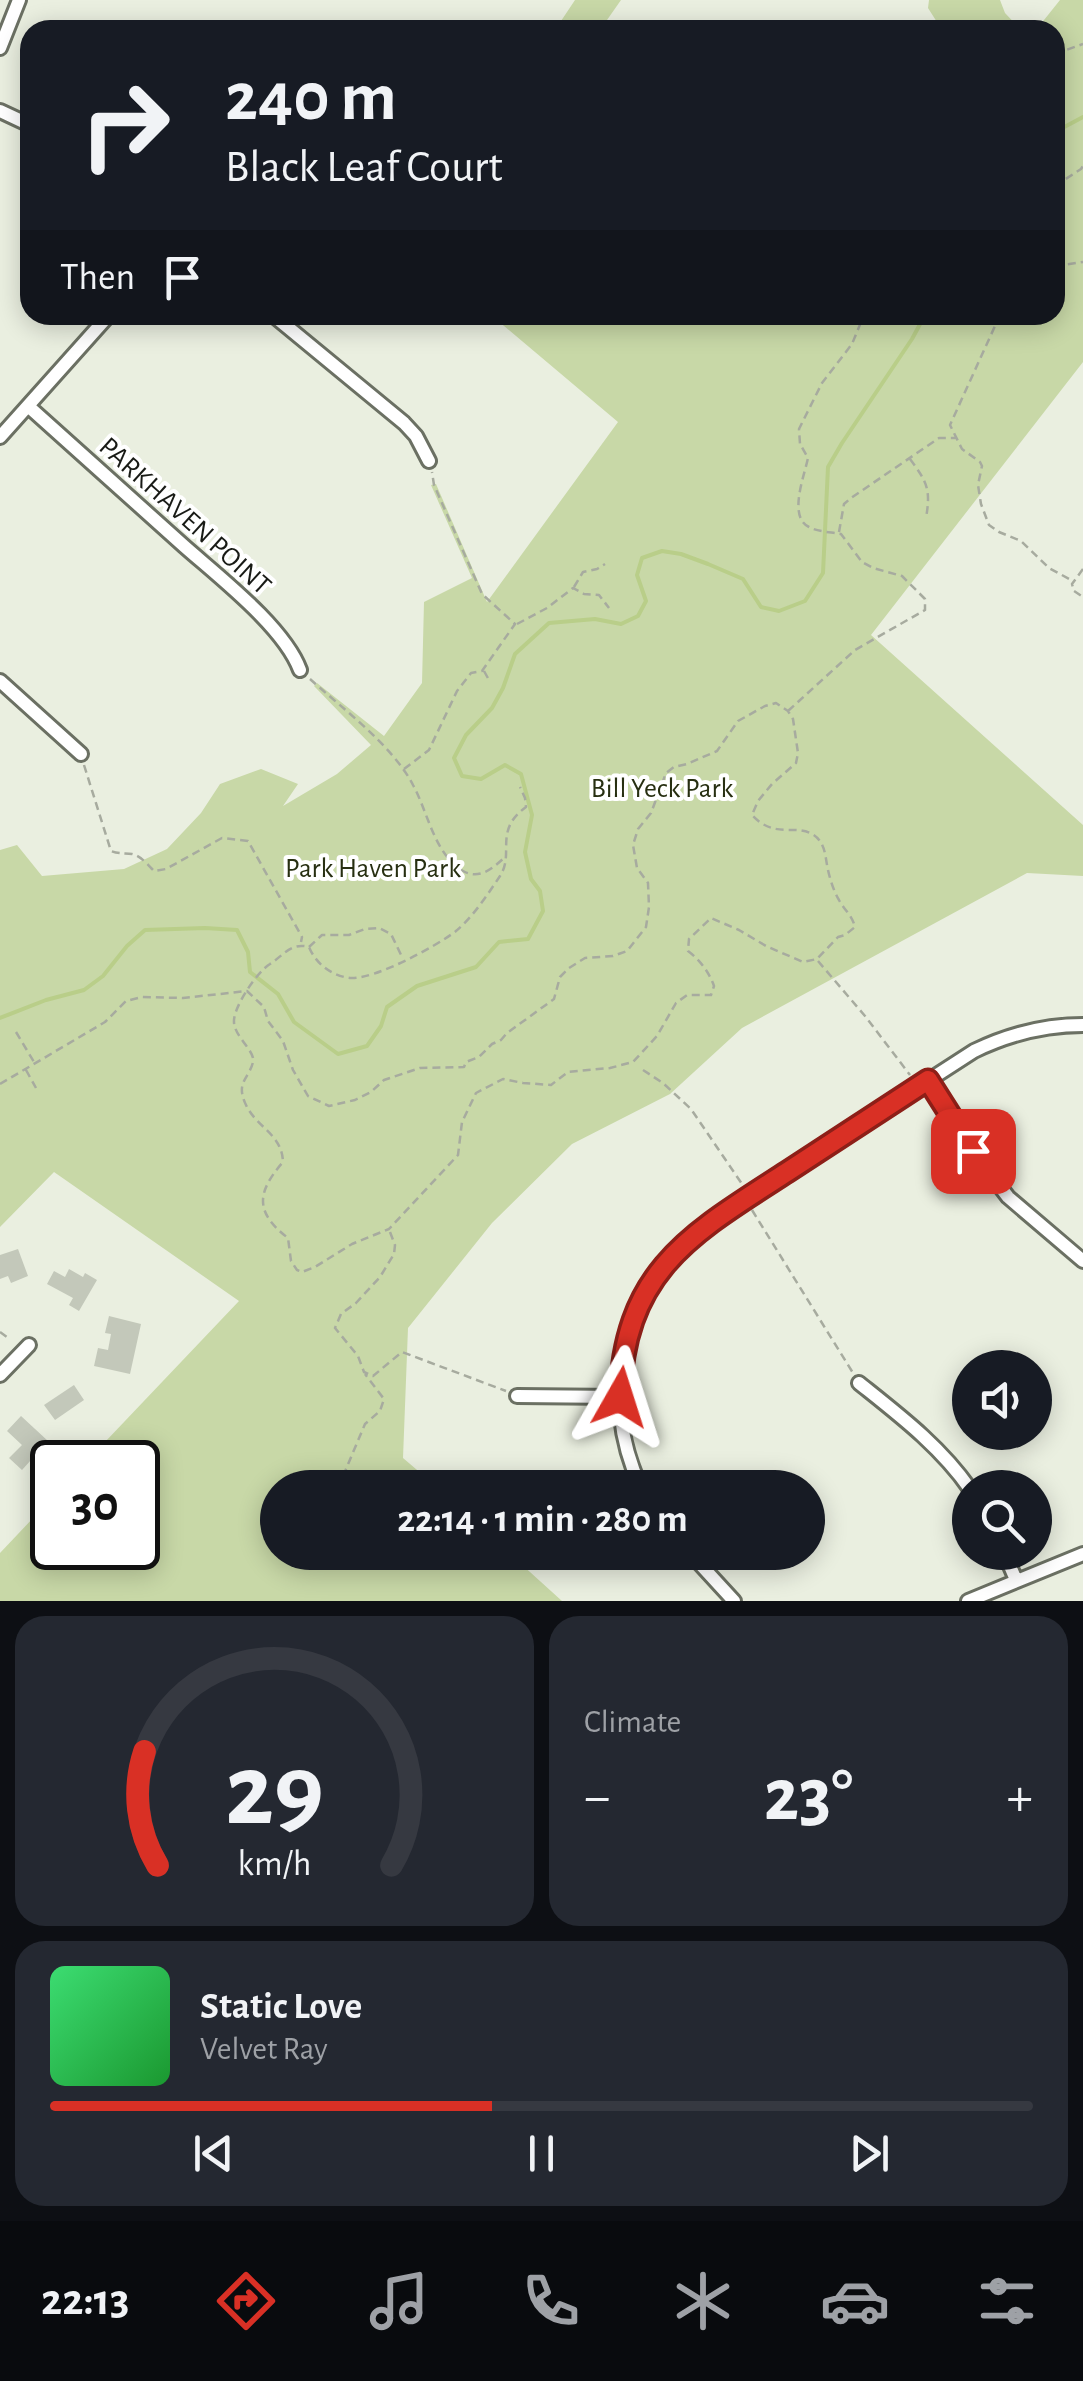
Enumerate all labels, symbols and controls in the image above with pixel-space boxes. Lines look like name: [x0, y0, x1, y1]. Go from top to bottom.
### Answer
icon: right: [60, 60, 190, 190]
text: 240 m: [225, 63, 397, 133]
text: Black Leaf Court: [225, 145, 503, 190]
icon: arrive: [155, 250, 210, 305]
text: Then: [60, 259, 135, 297]
street label: PARKHAVEN POINT: [93, 432, 276, 601]
park label: Bill Yeck Park: [591, 775, 734, 803]
park label: Park Haven Park: [285, 855, 461, 883]
pin: [931, 1109, 1016, 1194]
icon: arrive: [946, 1124, 1001, 1179]
position arrow: [568, 1345, 672, 1449]
map controls: [952, 1350, 1052, 1570]
button: sound: [952, 1350, 1052, 1450]
speed limit sign: 30: [30, 1440, 160, 1570]
button: search: [952, 1470, 1052, 1570]
text: 22:14 · 1 min · 280 m: [397, 1501, 688, 1539]
text: Climate: [584, 1706, 681, 1738]
text: 29: [225, 1740, 324, 1844]
text: 23°: [764, 1759, 853, 1834]
text: −: [584, 1770, 610, 1825]
text: +: [1007, 1770, 1033, 1825]
text: km/h: [238, 1846, 311, 1882]
text: Static Love: [200, 1988, 362, 2026]
text: Velvet Ray: [200, 2033, 328, 2065]
icon: previous: [186, 2126, 241, 2181]
icon: pause: [514, 2126, 569, 2181]
icon: next: [842, 2126, 897, 2181]
icon: directions: [211, 2266, 281, 2336]
icon: music: [364, 2266, 434, 2336]
icon: phone: [516, 2266, 586, 2336]
icon: climate: [668, 2266, 738, 2336]
icon: car: [820, 2266, 890, 2336]
icon: filters: [972, 2266, 1042, 2336]
text: 22:13: [41, 2278, 129, 2323]

